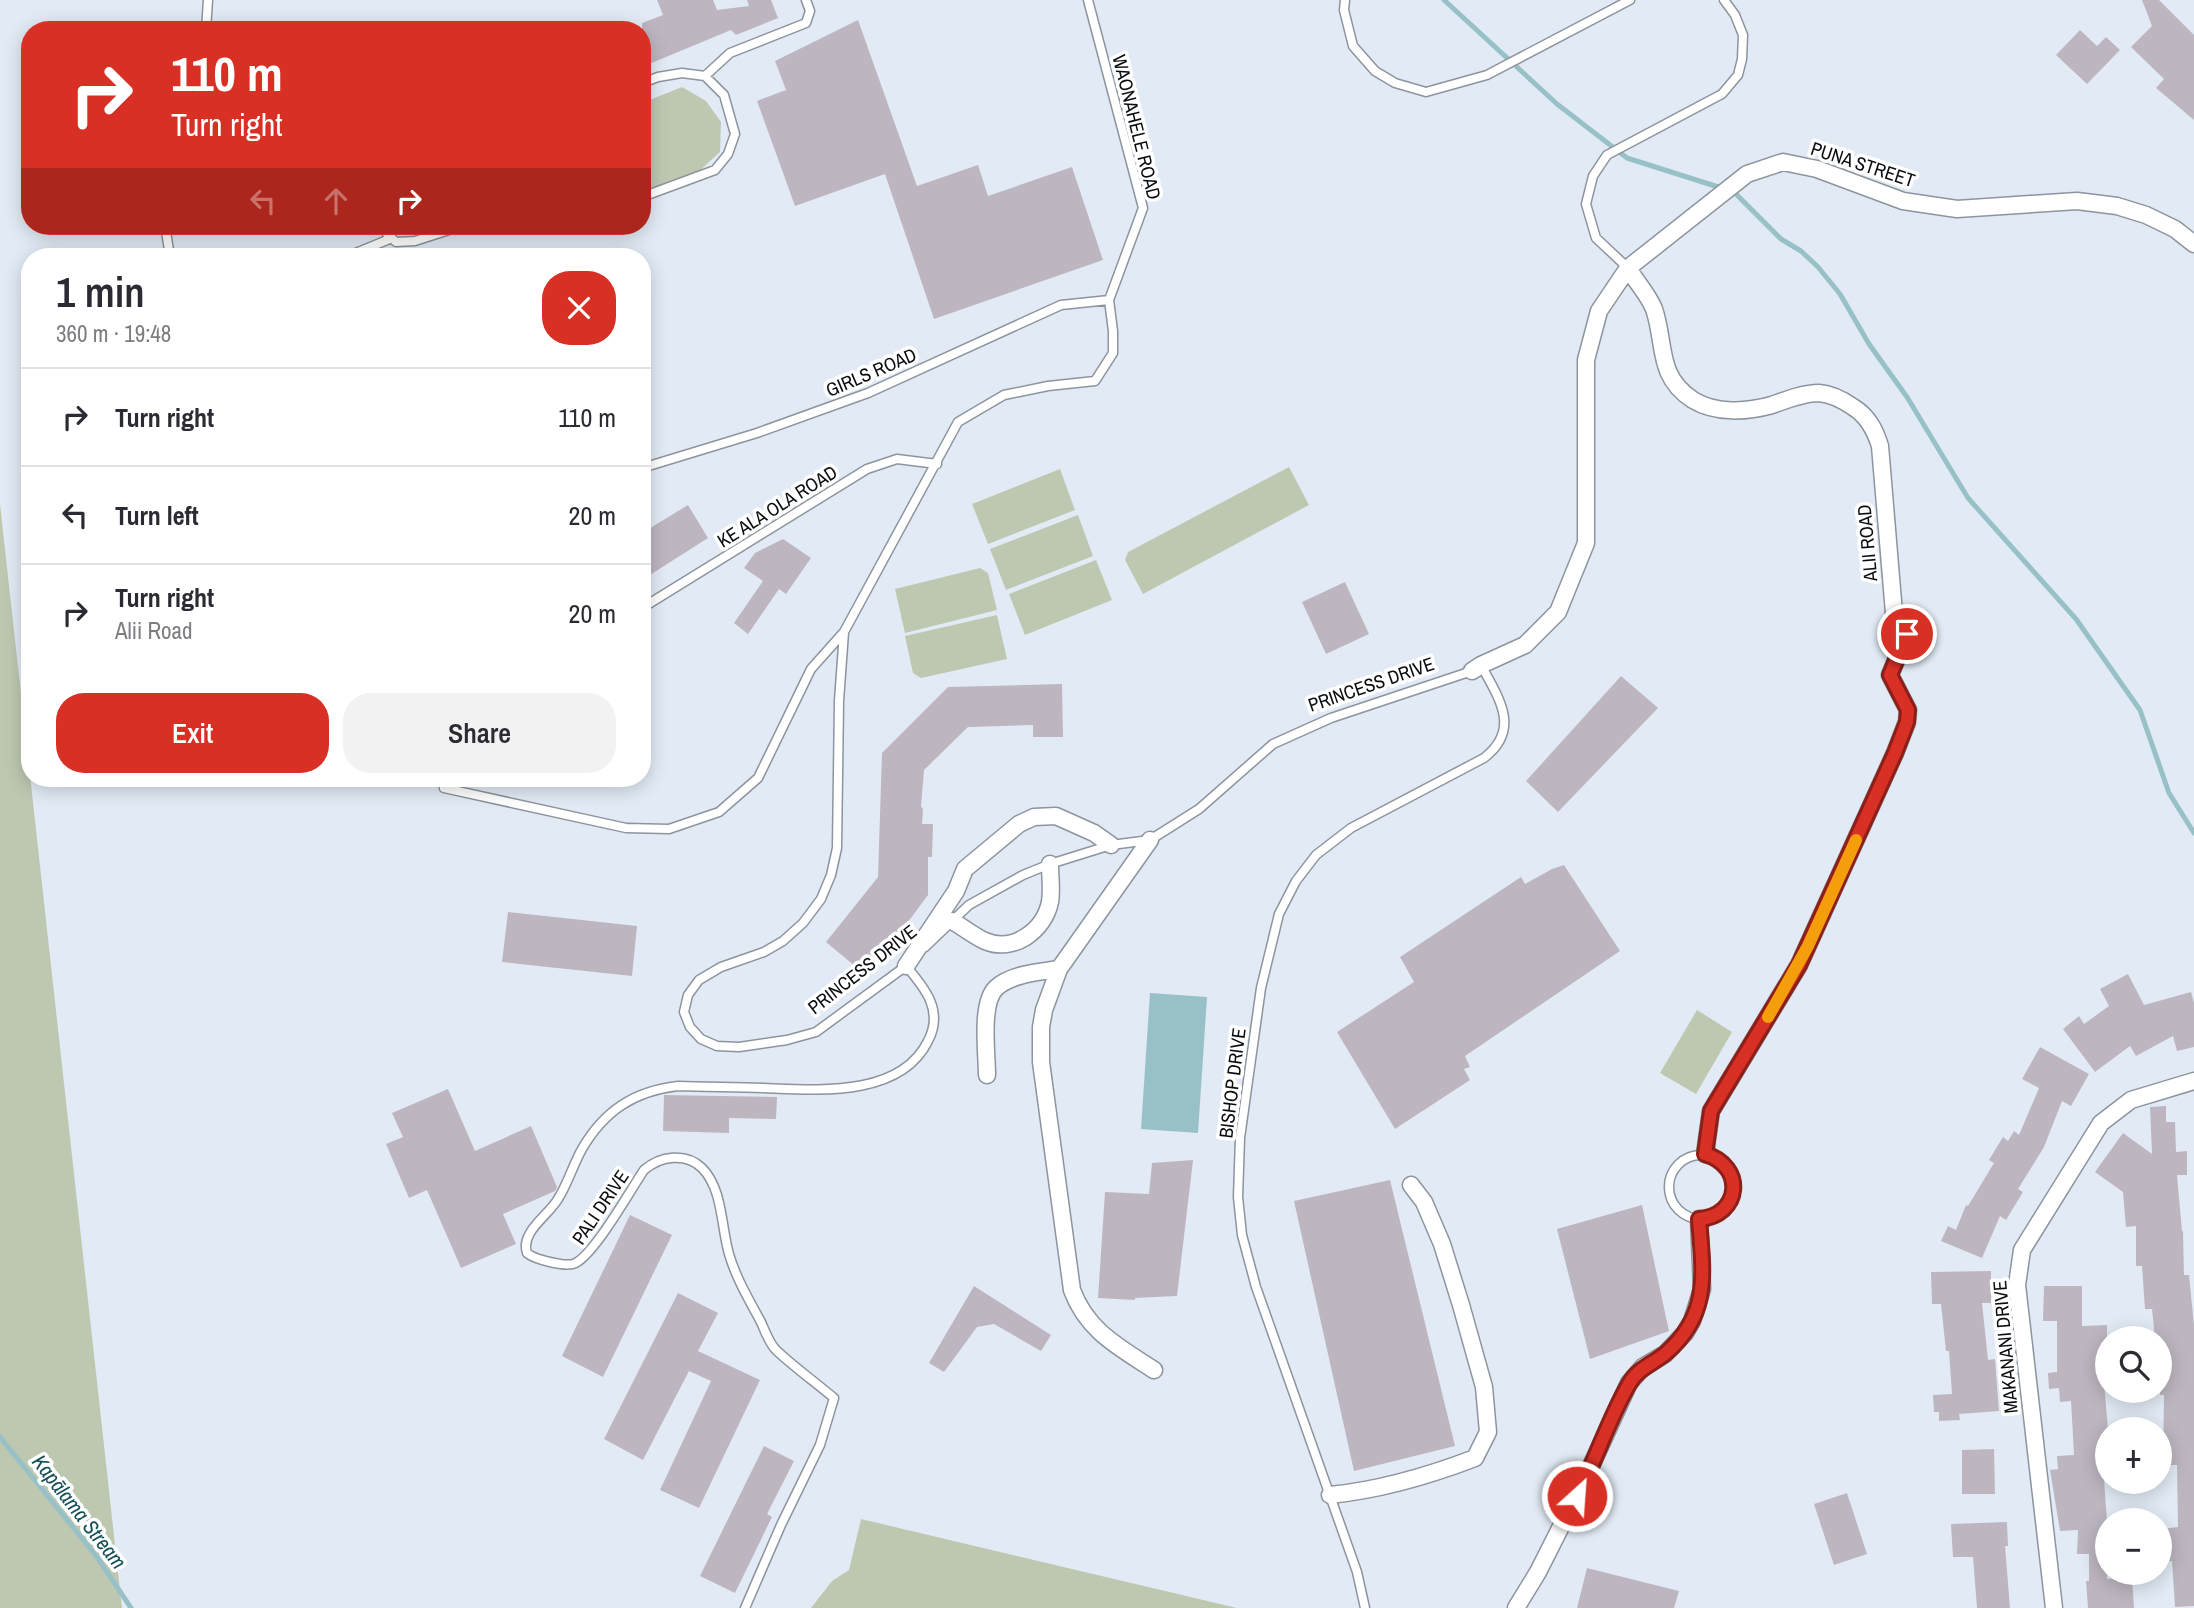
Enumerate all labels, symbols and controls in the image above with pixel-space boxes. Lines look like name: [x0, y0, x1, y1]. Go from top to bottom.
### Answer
text: 110 m: [171, 40, 283, 106]
icon: right: [56, 49, 147, 140]
street label: WAONAHELE ROAD: [1106, 52, 1168, 202]
text: Turn right: [171, 103, 283, 146]
street label: PUNA STREET: [1808, 135, 1919, 193]
icon: left: [244, 182, 282, 220]
icon: ahead: [317, 182, 355, 220]
icon: right: [390, 182, 428, 220]
text: 1 min: [56, 264, 145, 320]
button: close: [542, 271, 616, 345]
text: 360 m · 19:48: [56, 318, 171, 349]
street label: GIRLS ROAD: [822, 341, 920, 403]
icon: right: [56, 398, 94, 436]
text: Turn right: [115, 400, 214, 435]
text: 110 m: [558, 400, 616, 435]
street label: KE ALA OLA ROAD: [712, 459, 842, 553]
icon: left: [56, 496, 94, 534]
text: Turn left: [115, 498, 199, 533]
text: 20 m: [569, 498, 616, 533]
street label: ALII ROAD: [1851, 503, 1883, 584]
text: Turn right: [115, 580, 214, 615]
icon: right: [56, 594, 94, 632]
text: 20 m: [569, 596, 616, 631]
pin: [1877, 604, 1937, 664]
text: Alii Road: [115, 615, 193, 646]
icon: arrive: [1888, 615, 1926, 653]
street label: PRINCESS DRIVE: [1305, 650, 1437, 718]
button: Exit: [56, 693, 329, 773]
button: Share: [343, 693, 616, 773]
street label: PRINCESS DRIVE: [802, 918, 922, 1020]
street label: BISHOP DRIVE: [1212, 1027, 1252, 1139]
street label: PALI DRIVE: [566, 1165, 634, 1249]
street label: MAKANANI DRIVE: [1986, 1279, 2024, 1415]
map controls: [2095, 1326, 2172, 1585]
button: search: [2095, 1326, 2172, 1403]
button: +: [2095, 1417, 2172, 1494]
water label: Kapālama Stream: [26, 1448, 133, 1575]
position arrow: [1540, 1459, 1614, 1533]
button: −: [2095, 1508, 2172, 1585]

